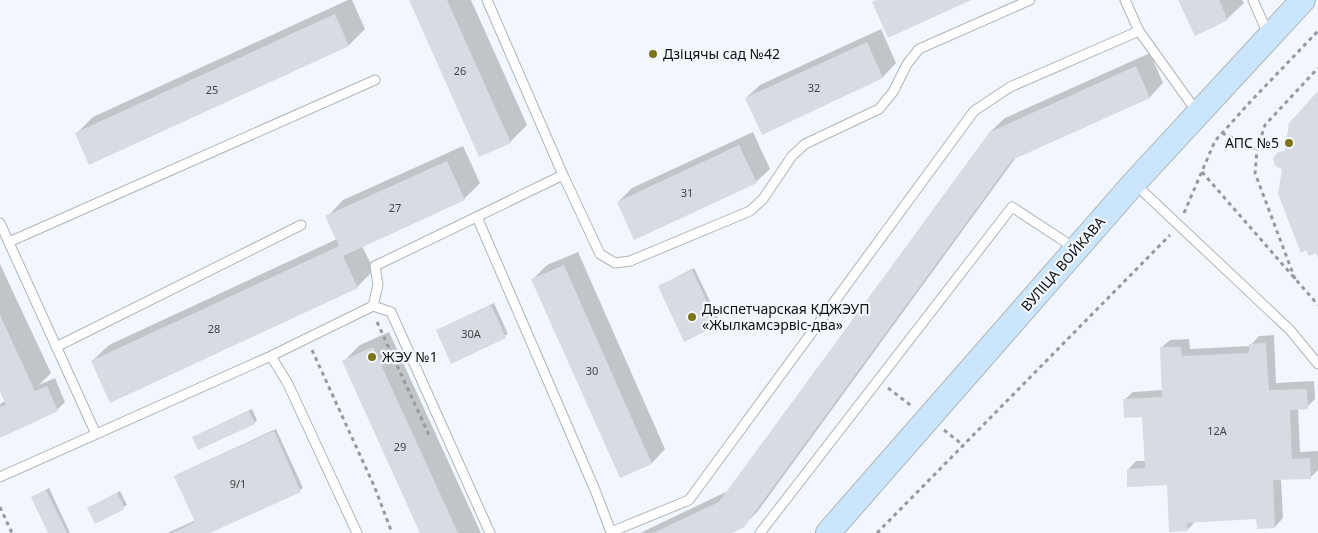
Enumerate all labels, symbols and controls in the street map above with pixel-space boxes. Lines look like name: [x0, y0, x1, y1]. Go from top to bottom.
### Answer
place label: Дзіцячы сад №42: [663, 44, 780, 63]
marker: Дзіцячы сад №42: [647, 48, 659, 60]
house number: 26: [454, 63, 466, 78]
house number: 32: [808, 80, 820, 95]
house number: 25: [206, 82, 218, 97]
place label: АПС №5: [1225, 133, 1279, 152]
marker: АПС №5: [1283, 137, 1295, 149]
house number: 31: [681, 185, 693, 200]
house number: 27: [389, 200, 401, 215]
street label: ВУЛІЦА ВОЙКАВА: [1016, 212, 1109, 315]
place label: Дыспетчарская КДЖЭУП «Жылкамсэрвіс-два»: [702, 299, 869, 334]
marker: Дыспетчарская КДЖЭУП «Жылкамсэрвіс-два»: [686, 311, 698, 323]
house number: 28: [208, 321, 220, 336]
house number: 30А: [461, 326, 482, 341]
place label: ЖЭУ №1: [382, 347, 438, 366]
marker: ЖЭУ №1: [366, 351, 378, 363]
house number: 30: [586, 363, 598, 378]
house number: 12А: [1207, 423, 1228, 438]
house number: 29: [394, 439, 406, 454]
house number: 9/1: [230, 476, 246, 491]

